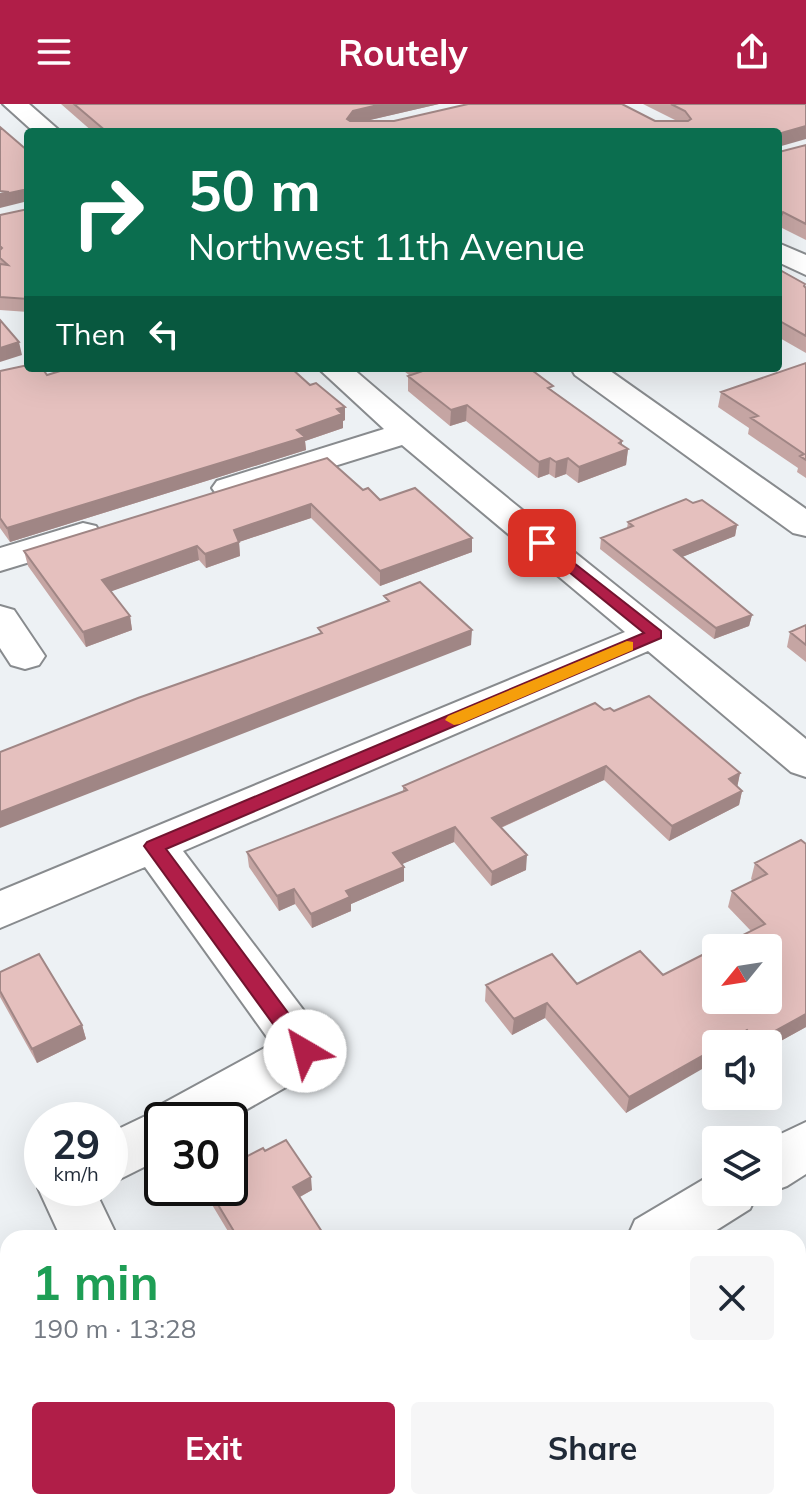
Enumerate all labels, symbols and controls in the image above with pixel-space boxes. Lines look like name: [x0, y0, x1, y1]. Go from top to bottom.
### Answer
icon: menu: [32, 30, 76, 74]
text: Routely: [338, 30, 468, 75]
icon: share: [730, 30, 774, 74]
text: 50 m: [188, 155, 321, 225]
icon: right: [56, 160, 160, 264]
text: Northwest 11th Avenue: [188, 224, 585, 269]
icon: left: [142, 312, 186, 356]
text: Then: [56, 315, 126, 353]
pin: [508, 509, 576, 577]
icon: arrive: [520, 521, 564, 565]
north arrow: [702, 934, 782, 1014]
map controls: [702, 934, 782, 1206]
position arrow: [263, 1009, 347, 1093]
button: sound: [702, 1030, 782, 1110]
speed limit sign: 30: [144, 1102, 248, 1206]
text: 29: [52, 1119, 100, 1169]
button: layers: [702, 1126, 782, 1206]
text: km/h: [53, 1161, 99, 1186]
text: 1 min: [32, 1252, 159, 1312]
button: close: [690, 1256, 774, 1340]
text: 190 m · 13:28: [32, 1312, 196, 1345]
button: Exit: [32, 1402, 395, 1494]
button: Share: [411, 1402, 774, 1494]

